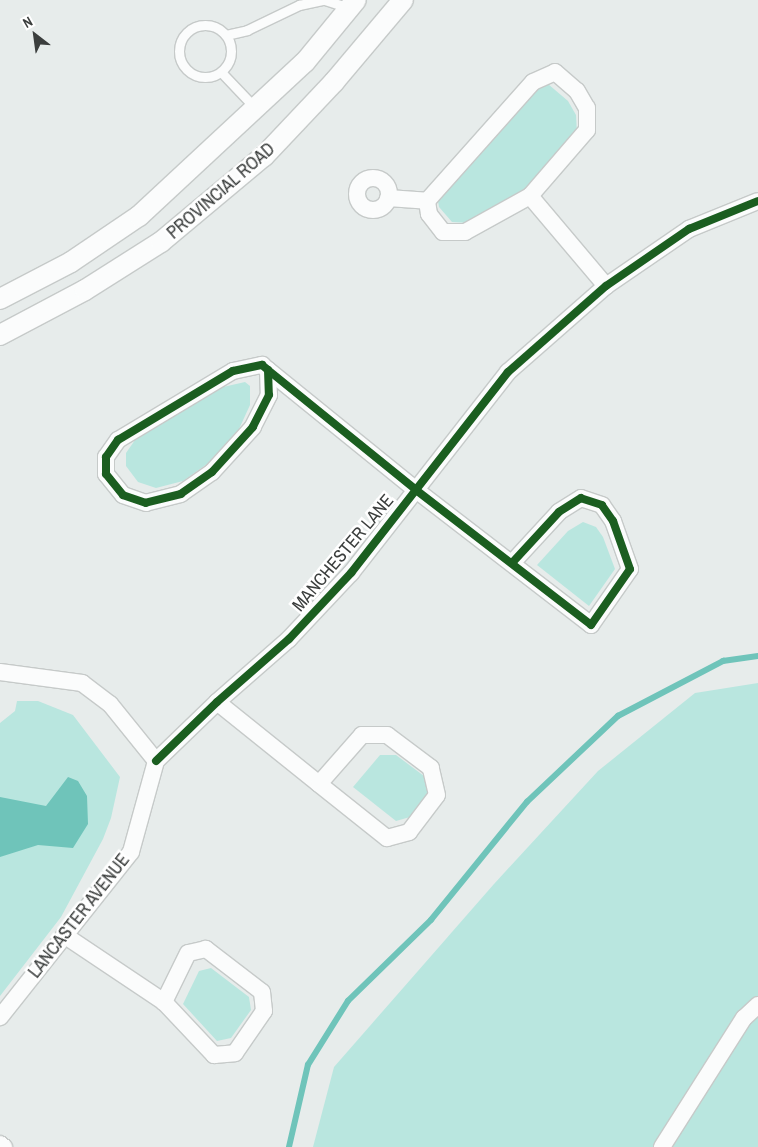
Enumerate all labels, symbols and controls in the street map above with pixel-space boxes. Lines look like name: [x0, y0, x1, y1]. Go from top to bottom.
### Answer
north arrow: [10, 10, 60, 60]
text: N: [19, 12, 36, 32]
street label: PROVINCIAL ROAD: [163, 138, 279, 244]
street label: MANCHESTER LANE: [288, 490, 398, 616]
street label: LANCASTER AVENUE: [24, 849, 134, 983]

